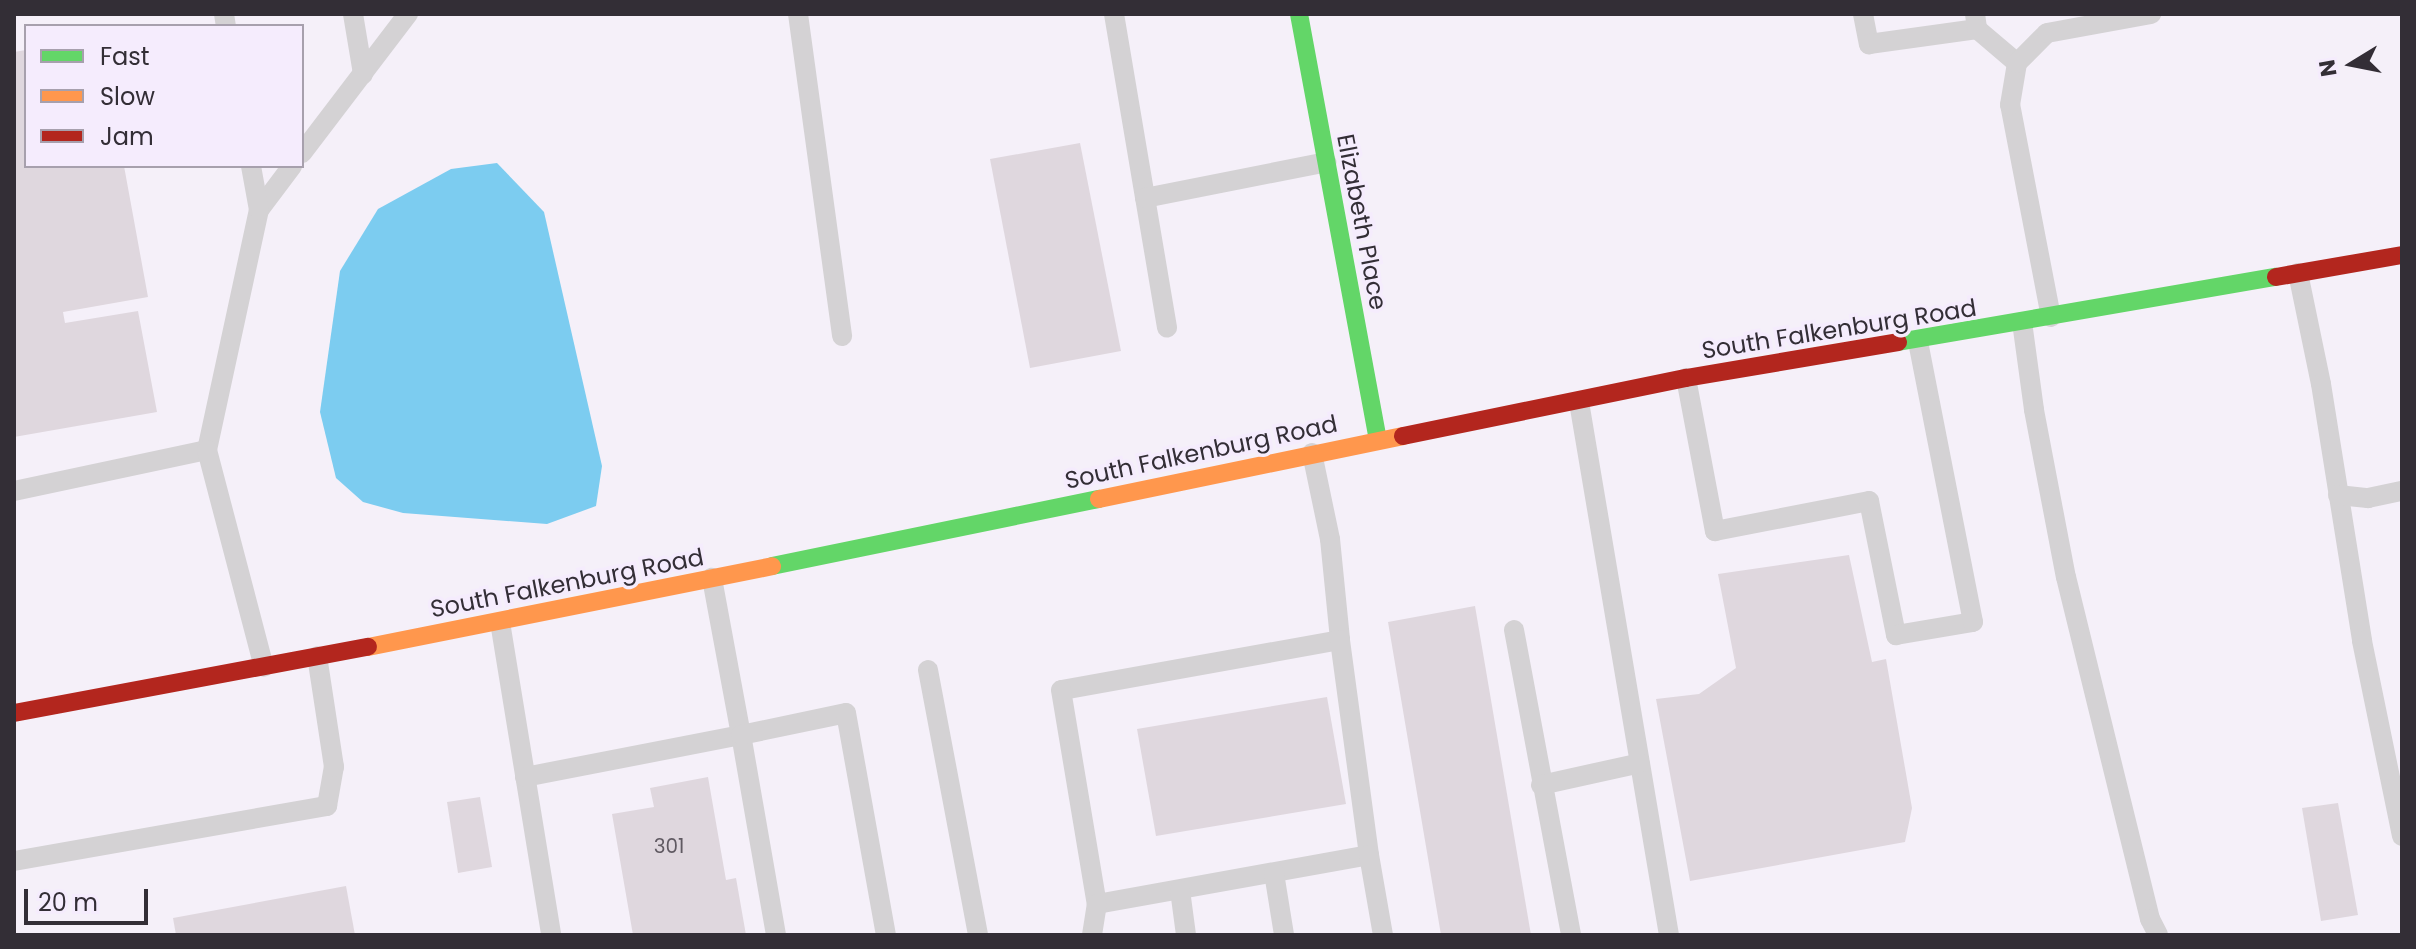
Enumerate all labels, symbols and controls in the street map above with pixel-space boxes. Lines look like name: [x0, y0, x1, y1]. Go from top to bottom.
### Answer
legend: [24, 24, 304, 168]
north arrow: [2312, 24, 2392, 104]
text: Fast: [100, 40, 150, 73]
text: N: [2311, 57, 2345, 79]
text: Slow: [100, 80, 155, 113]
text: Jam: [100, 120, 154, 153]
street label: Elizabeth Place: [1331, 132, 1393, 312]
street label: South Falkenburg Road: [1700, 293, 1978, 365]
street label: South Falkenburg Road: [1062, 409, 1340, 495]
street label: South Falkenburg Road: [428, 542, 706, 624]
house number: 301: [654, 834, 684, 858]
scale bar: [28, 873, 152, 923]
text: 20 m: [38, 886, 98, 919]

